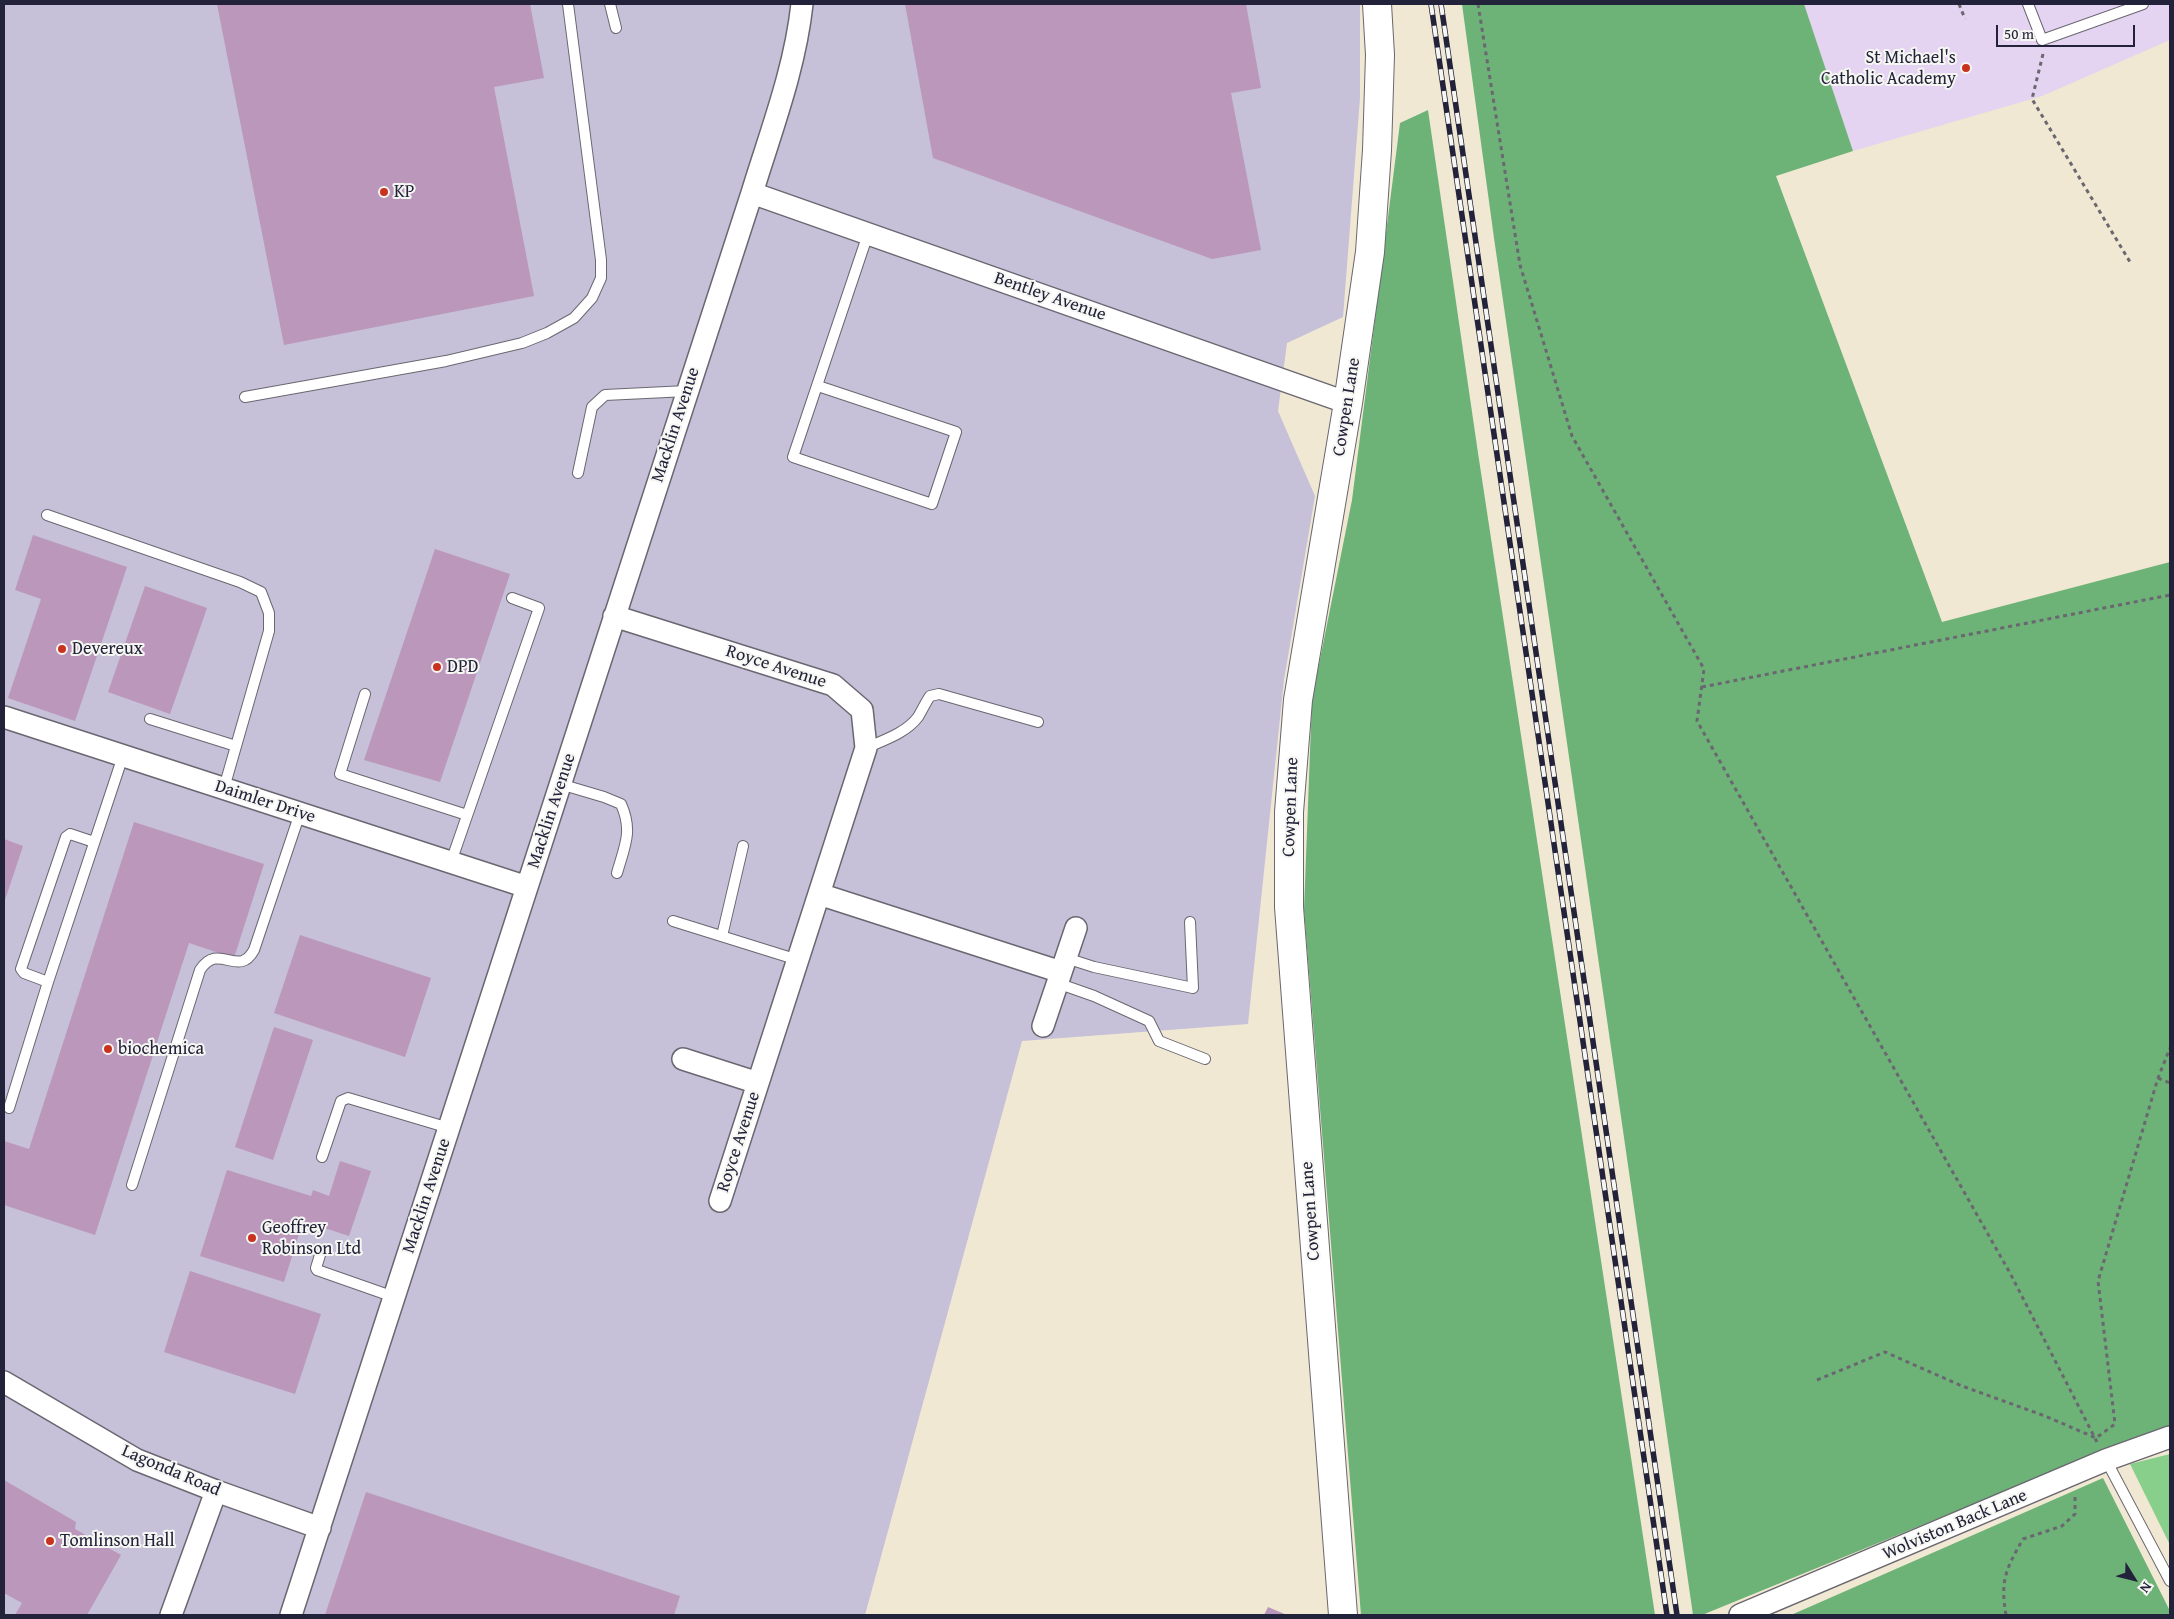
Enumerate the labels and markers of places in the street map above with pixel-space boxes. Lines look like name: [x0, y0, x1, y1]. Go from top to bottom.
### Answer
place label: St Michael's Catholic Academy: [1821, 47, 1956, 90]
marker: St Michael's Catholic Academy: [1960, 62, 1972, 74]
place label: KP: [394, 181, 414, 203]
marker: KP: [378, 186, 390, 198]
place label: Devereux: [72, 638, 143, 660]
marker: Devereux: [56, 643, 68, 655]
place label: DPD: [447, 656, 479, 678]
marker: DPD: [431, 661, 443, 673]
place label: biochemica: [118, 1038, 204, 1060]
marker: biochemica: [102, 1043, 114, 1055]
place label: Geoffrey Robinson Ltd: [262, 1217, 361, 1260]
marker: Geoffrey Robinson Ltd: [246, 1232, 258, 1244]
place label: Tomlinson Hall: [60, 1530, 174, 1552]
marker: Tomlinson Hall: [44, 1535, 56, 1547]

